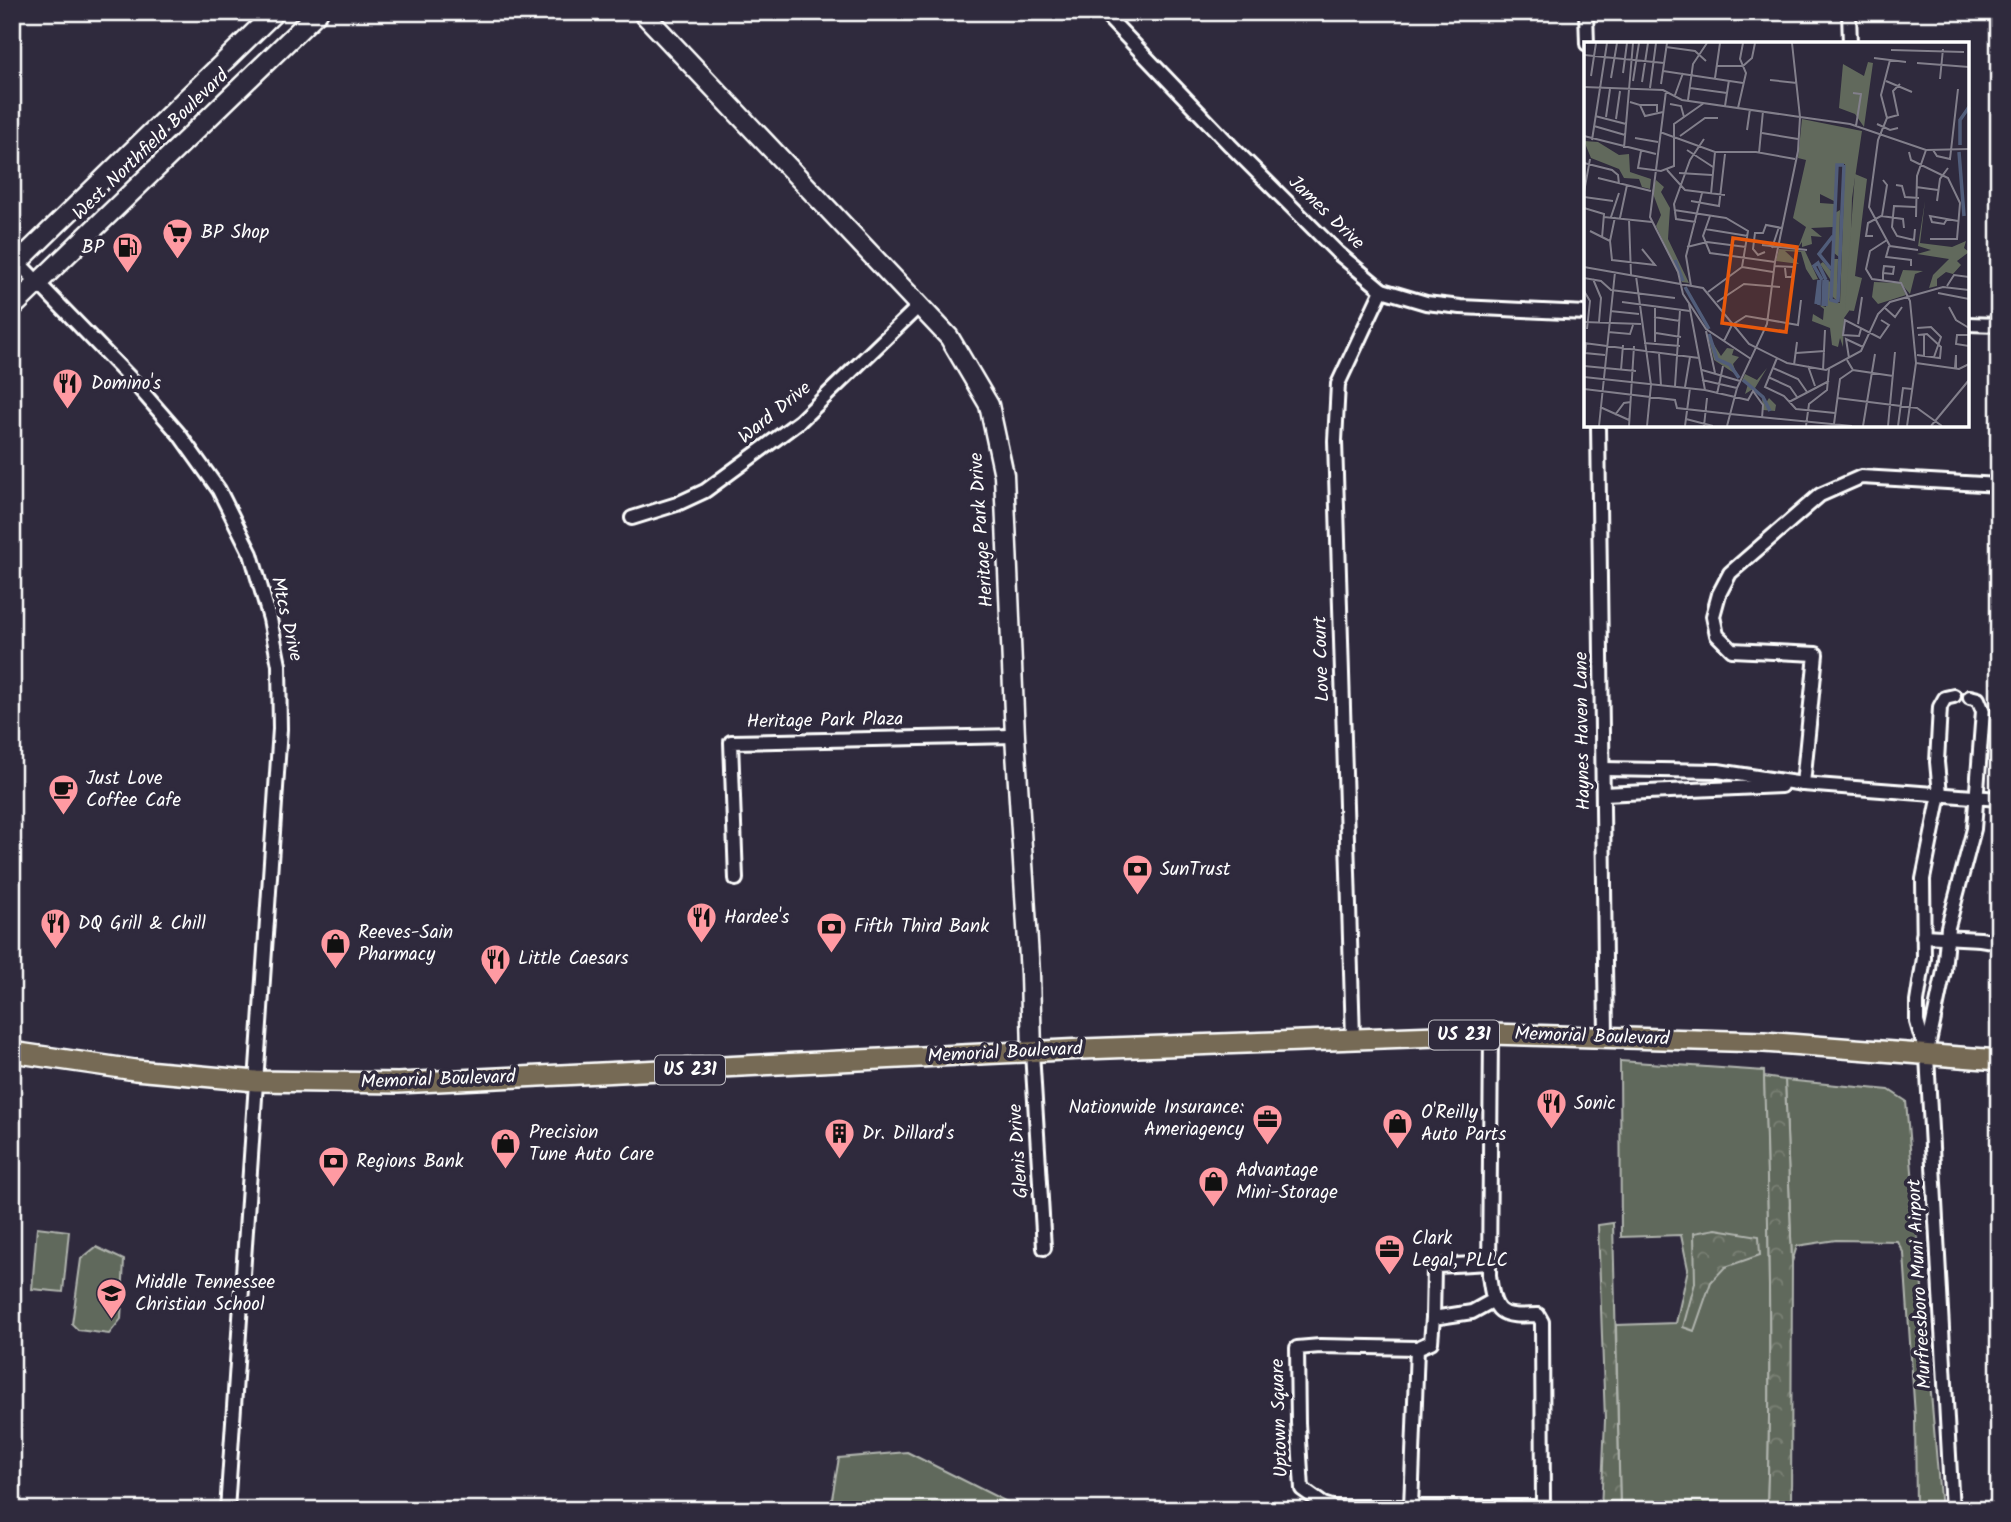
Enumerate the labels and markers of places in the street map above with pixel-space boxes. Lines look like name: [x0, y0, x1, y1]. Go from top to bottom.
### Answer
supermarket icon: BP Shop: [161, 216, 195, 260]
place label: BP Shop: [201, 218, 269, 248]
fuel station icon: BP: [110, 231, 144, 275]
place label: BP: [82, 233, 105, 263]
restaurant icon: Domino's: [51, 367, 85, 411]
place label: Domino's: [91, 369, 161, 399]
place label: Just Love Coffee Cafe: [86, 764, 181, 816]
cafe icon: Just Love Coffee Cafe: [46, 773, 80, 817]
bank icon: SunTrust: [1120, 853, 1154, 897]
place label: SunTrust: [1160, 855, 1231, 885]
restaurant icon: Hardee's: [684, 901, 718, 945]
place label: Hardee's: [724, 903, 789, 933]
restaurant icon: DQ Grill & Chill: [38, 907, 72, 951]
place label: DQ Grill & Chill: [78, 909, 206, 939]
bank icon: Fifth Third Bank: [814, 910, 848, 954]
place label: Fifth Third Bank: [854, 912, 989, 942]
place label: Reeves-Sain Pharmacy: [358, 918, 453, 970]
shop icon: Reeves-Sain Pharmacy: [318, 927, 352, 971]
restaurant icon: Little Caesars: [478, 942, 512, 986]
place label: Little Caesars: [518, 944, 629, 974]
restaurant icon: Sonic: [1534, 1087, 1568, 1131]
place label: Sonic: [1574, 1089, 1616, 1119]
place label: Nationwide Insurance: Ameriagency: [1068, 1093, 1245, 1145]
place label: O'Reilly Auto Parts: [1421, 1098, 1506, 1150]
office icon: Nationwide Insurance: Ameriagency: [1250, 1102, 1284, 1146]
shop icon: O'Reilly Auto Parts: [1381, 1107, 1415, 1151]
building icon: Dr. Dillard's: [822, 1117, 856, 1161]
place label: Precision Tune Auto Care: [529, 1118, 654, 1170]
place label: Dr. Dillard's: [862, 1119, 954, 1149]
shop icon: Precision Tune Auto Care: [489, 1127, 523, 1171]
bank icon: Regions Bank: [316, 1145, 350, 1189]
place label: Regions Bank: [356, 1147, 464, 1177]
place label: Advantage Mini-Storage: [1236, 1156, 1338, 1208]
shop icon: Advantage Mini-Storage: [1196, 1165, 1230, 1209]
place label: Clark Legal, PLLC: [1412, 1224, 1508, 1276]
office icon: Clark Legal, PLLC: [1372, 1233, 1406, 1277]
place label: Middle Tennessee Christian School: [135, 1268, 276, 1320]
school or university icon: Middle Tennessee Christian School: [95, 1277, 129, 1321]

